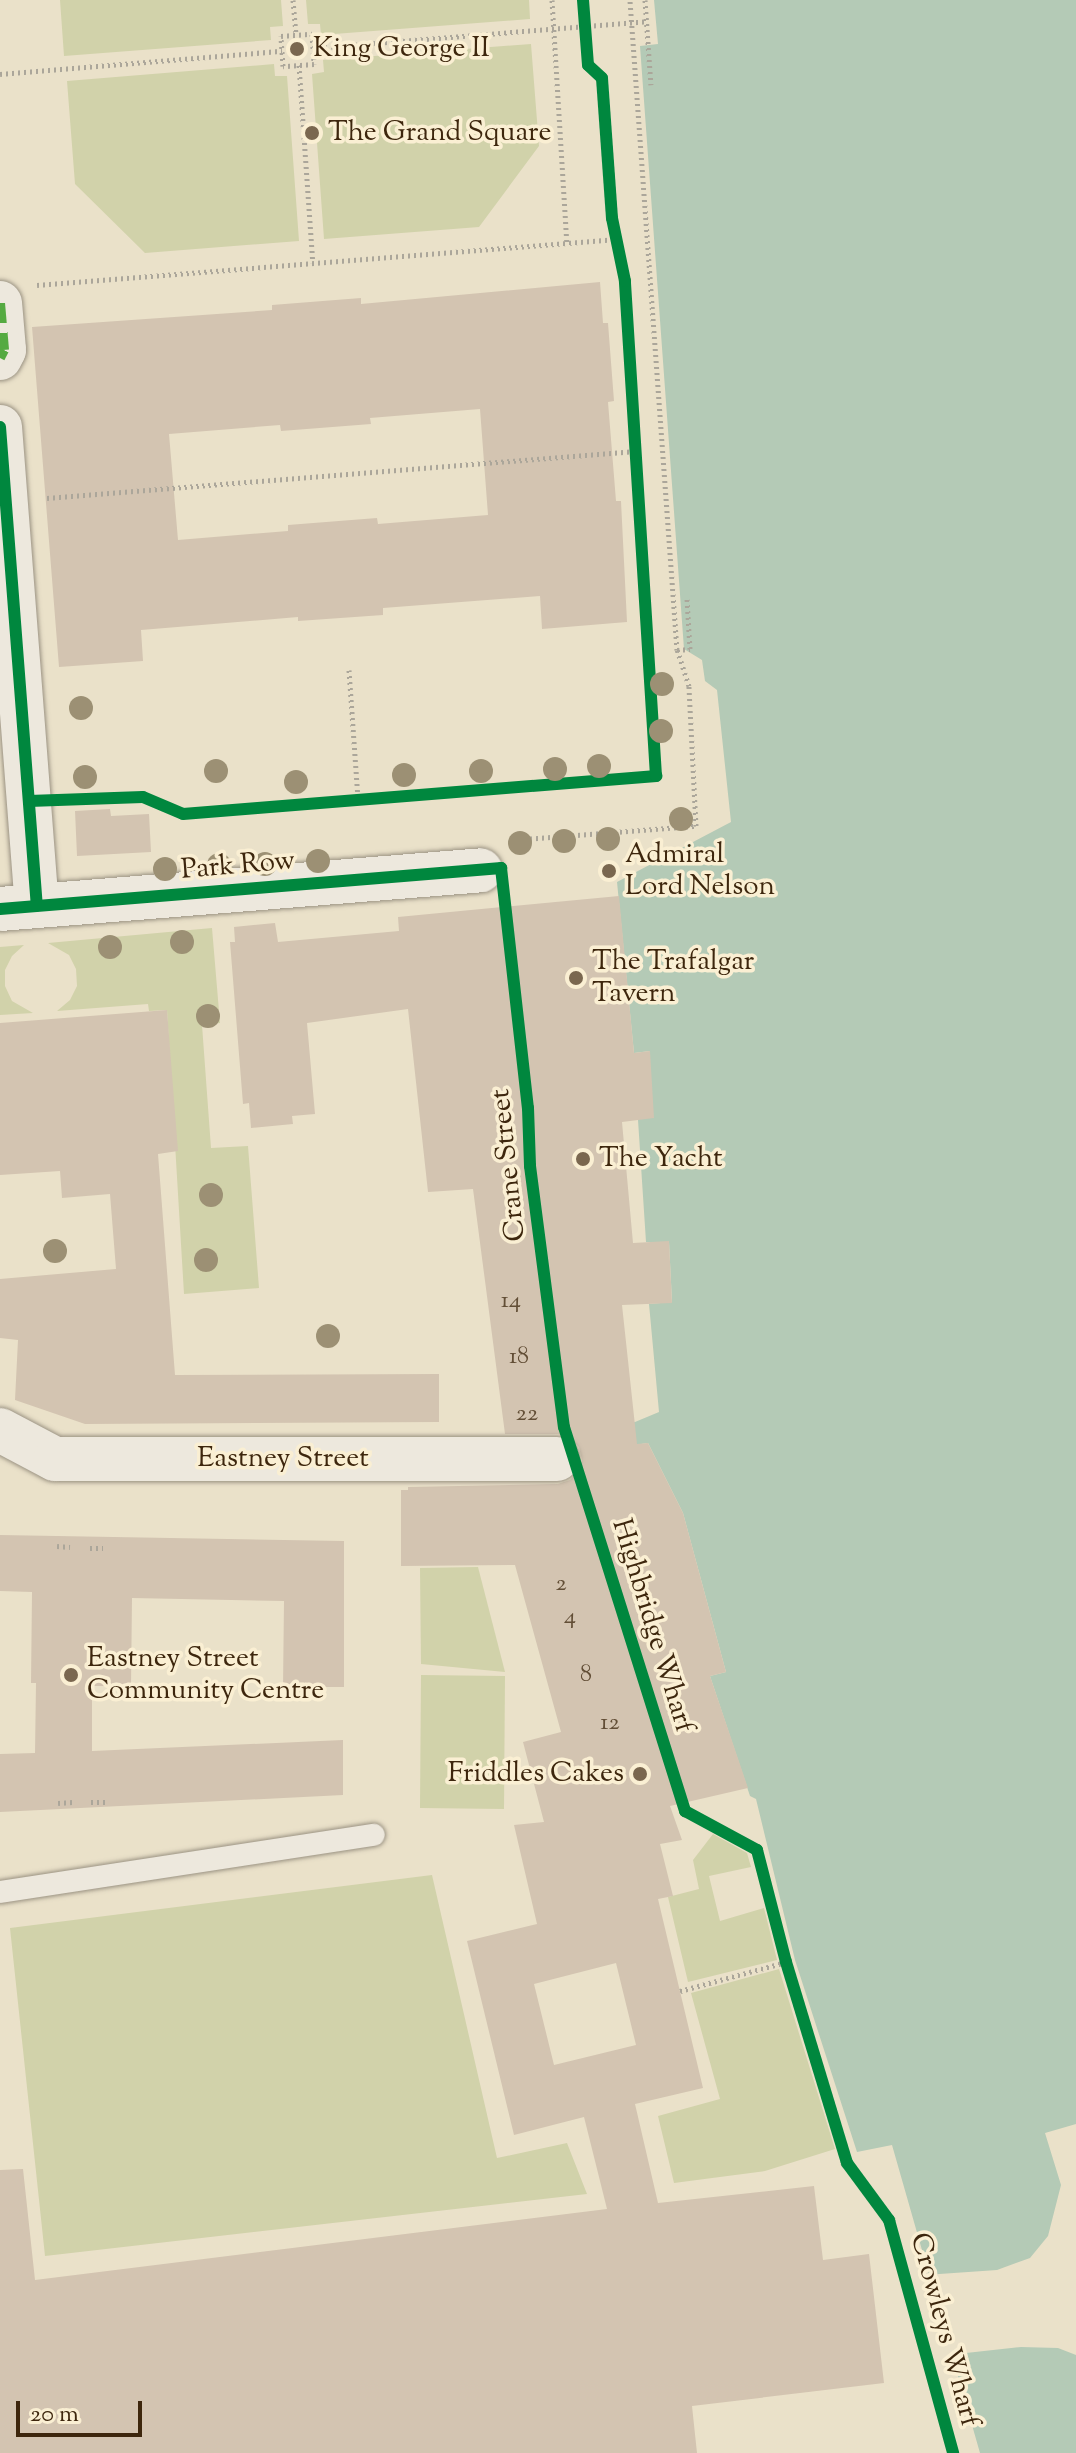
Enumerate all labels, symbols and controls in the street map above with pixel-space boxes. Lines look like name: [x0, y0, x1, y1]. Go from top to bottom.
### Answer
place label: King George II: [313, 32, 490, 66]
marker: King George II: [288, 40, 306, 58]
place label: The Grand Square: [328, 116, 551, 150]
marker: The Grand Square: [303, 124, 321, 142]
place label: Admiral Lord Nelson: [625, 838, 775, 904]
street label: Park Row: [180, 844, 296, 888]
marker: Admiral Lord Nelson: [600, 862, 618, 880]
place label: The Trafalgar Tavern: [592, 945, 754, 1011]
marker: The Trafalgar Tavern: [567, 969, 585, 987]
street label: Crane Street: [484, 1087, 534, 1243]
place label: The Yacht: [599, 1142, 723, 1176]
marker: The Yacht: [574, 1150, 592, 1168]
house number: 14: [501, 1288, 521, 1316]
house number: 18: [509, 1344, 529, 1372]
house number: 22: [516, 1401, 538, 1429]
street label: Eastney Street: [197, 1442, 369, 1476]
street label: Highbridge Wharf: [604, 1515, 700, 1737]
house number: 2: [555, 1571, 567, 1599]
house number: 4: [564, 1604, 576, 1632]
place label: Eastney Street Community Centre: [87, 1642, 324, 1708]
house number: 8: [580, 1662, 592, 1690]
marker: Eastney Street Community Centre: [62, 1666, 80, 1684]
house number: 12: [600, 1710, 620, 1738]
place label: Friddles Cakes: [448, 1757, 624, 1791]
marker: Friddles Cakes: [631, 1765, 649, 1783]
street label: Crowleys Wharf: [902, 2229, 986, 2431]
scale bar: [20, 2385, 146, 2435]
text: 20 m: [30, 2398, 79, 2432]

